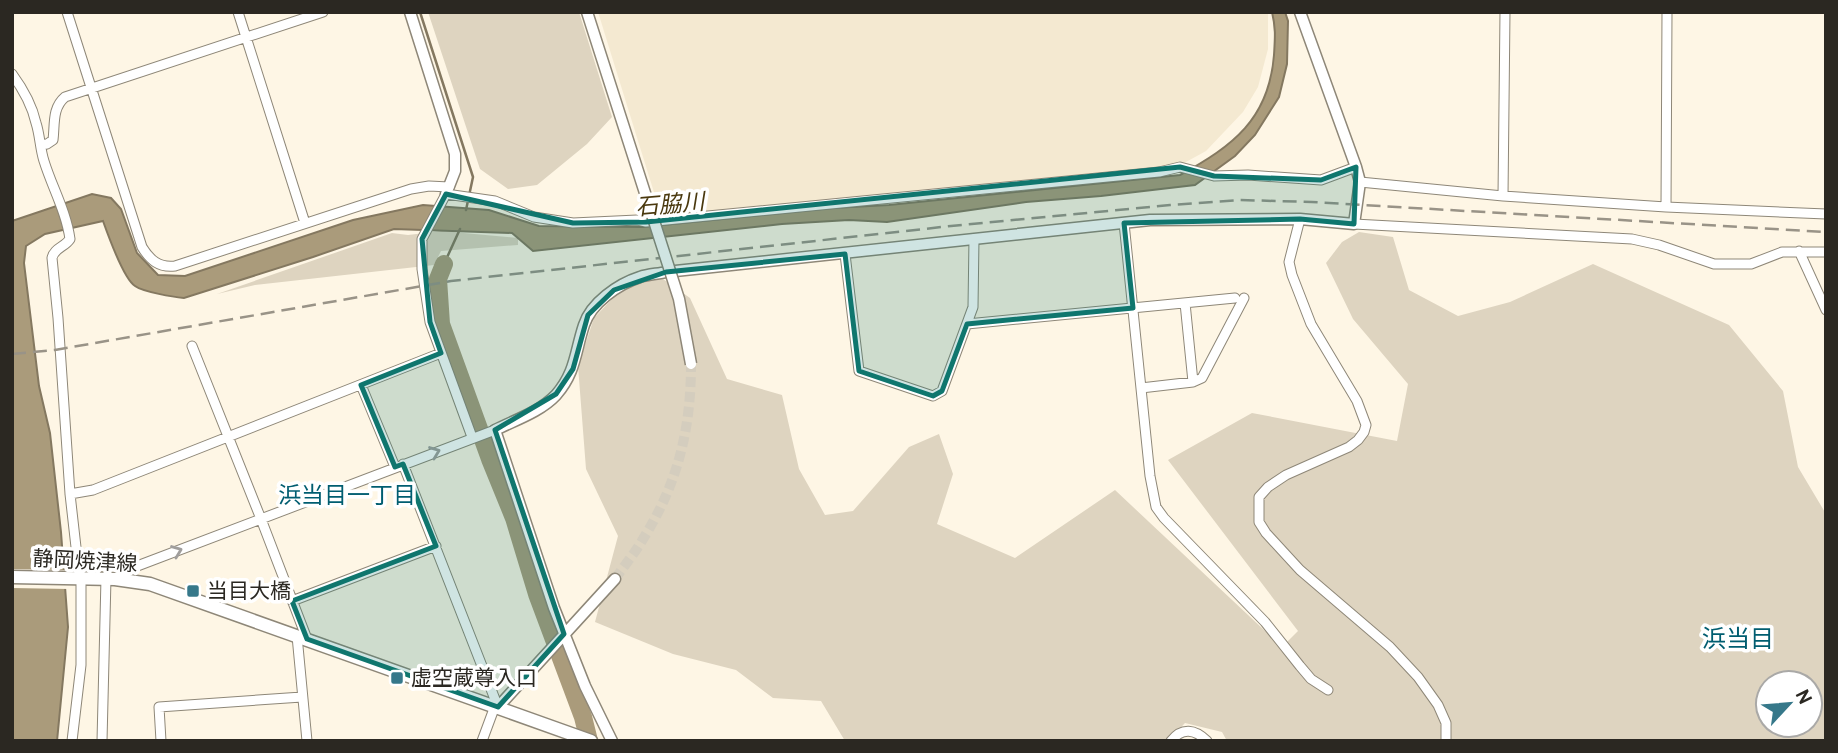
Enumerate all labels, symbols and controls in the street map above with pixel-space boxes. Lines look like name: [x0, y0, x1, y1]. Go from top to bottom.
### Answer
water label: 石脇川: [635, 189, 709, 224]
one-way arrow: [429, 446, 441, 460]
district label: 浜当目一丁目: [278, 483, 416, 512]
one-way arrow: [171, 545, 183, 559]
street label: 静岡焼津線: [32, 546, 138, 579]
place label: 当目大橋: [207, 579, 291, 606]
marker: 当目大橋: [185, 583, 201, 599]
district label: 浜当目: [1702, 626, 1774, 656]
place label: 虚空蔵尊入口: [411, 666, 537, 693]
north arrow: [1754, 669, 1824, 739]
marker: 虚空蔵尊入口: [389, 670, 405, 686]
text: N: [1789, 686, 1816, 709]

